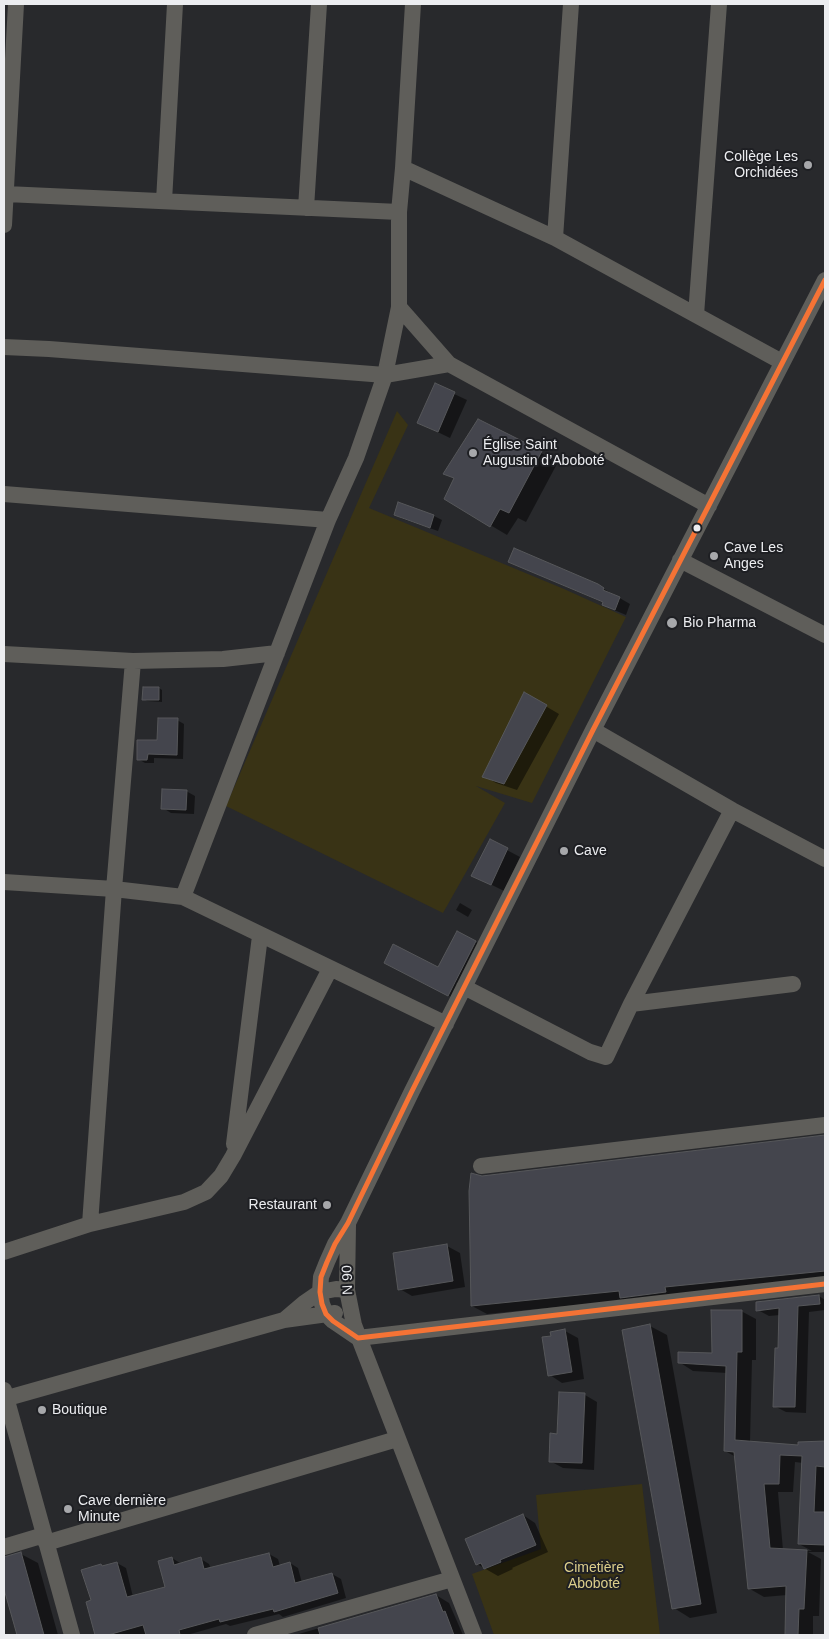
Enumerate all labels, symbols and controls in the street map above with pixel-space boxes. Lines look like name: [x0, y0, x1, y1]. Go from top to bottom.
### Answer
place label: Collège Les Orchidées: [724, 149, 798, 182]
marker: Collège Les Orchidées: [802, 159, 814, 171]
place label: Église Saint Augustin d’Aboboté: [483, 437, 604, 470]
marker: Église Saint Augustin d’Aboboté: [467, 447, 479, 459]
unlabelled marker: [692, 523, 702, 533]
place label: Cave Les Anges: [724, 540, 783, 572]
marker: Cave Les Anges: [708, 550, 720, 562]
place label: Bio Pharma: [683, 615, 756, 631]
marker: Bio Pharma: [665, 616, 679, 630]
place label: Cave: [574, 843, 607, 859]
marker: Cave: [558, 845, 570, 857]
place label: Restaurant: [249, 1197, 317, 1213]
marker: Restaurant: [321, 1199, 333, 1211]
street label: N 90: [339, 1265, 357, 1295]
place label: Boutique: [52, 1402, 107, 1418]
marker: Boutique: [36, 1404, 48, 1416]
place label: Cave dernière Minute: [78, 1493, 166, 1525]
marker: Cave dernière Minute: [62, 1503, 74, 1515]
park label: Cimetière Aboboté: [564, 1560, 624, 1592]

